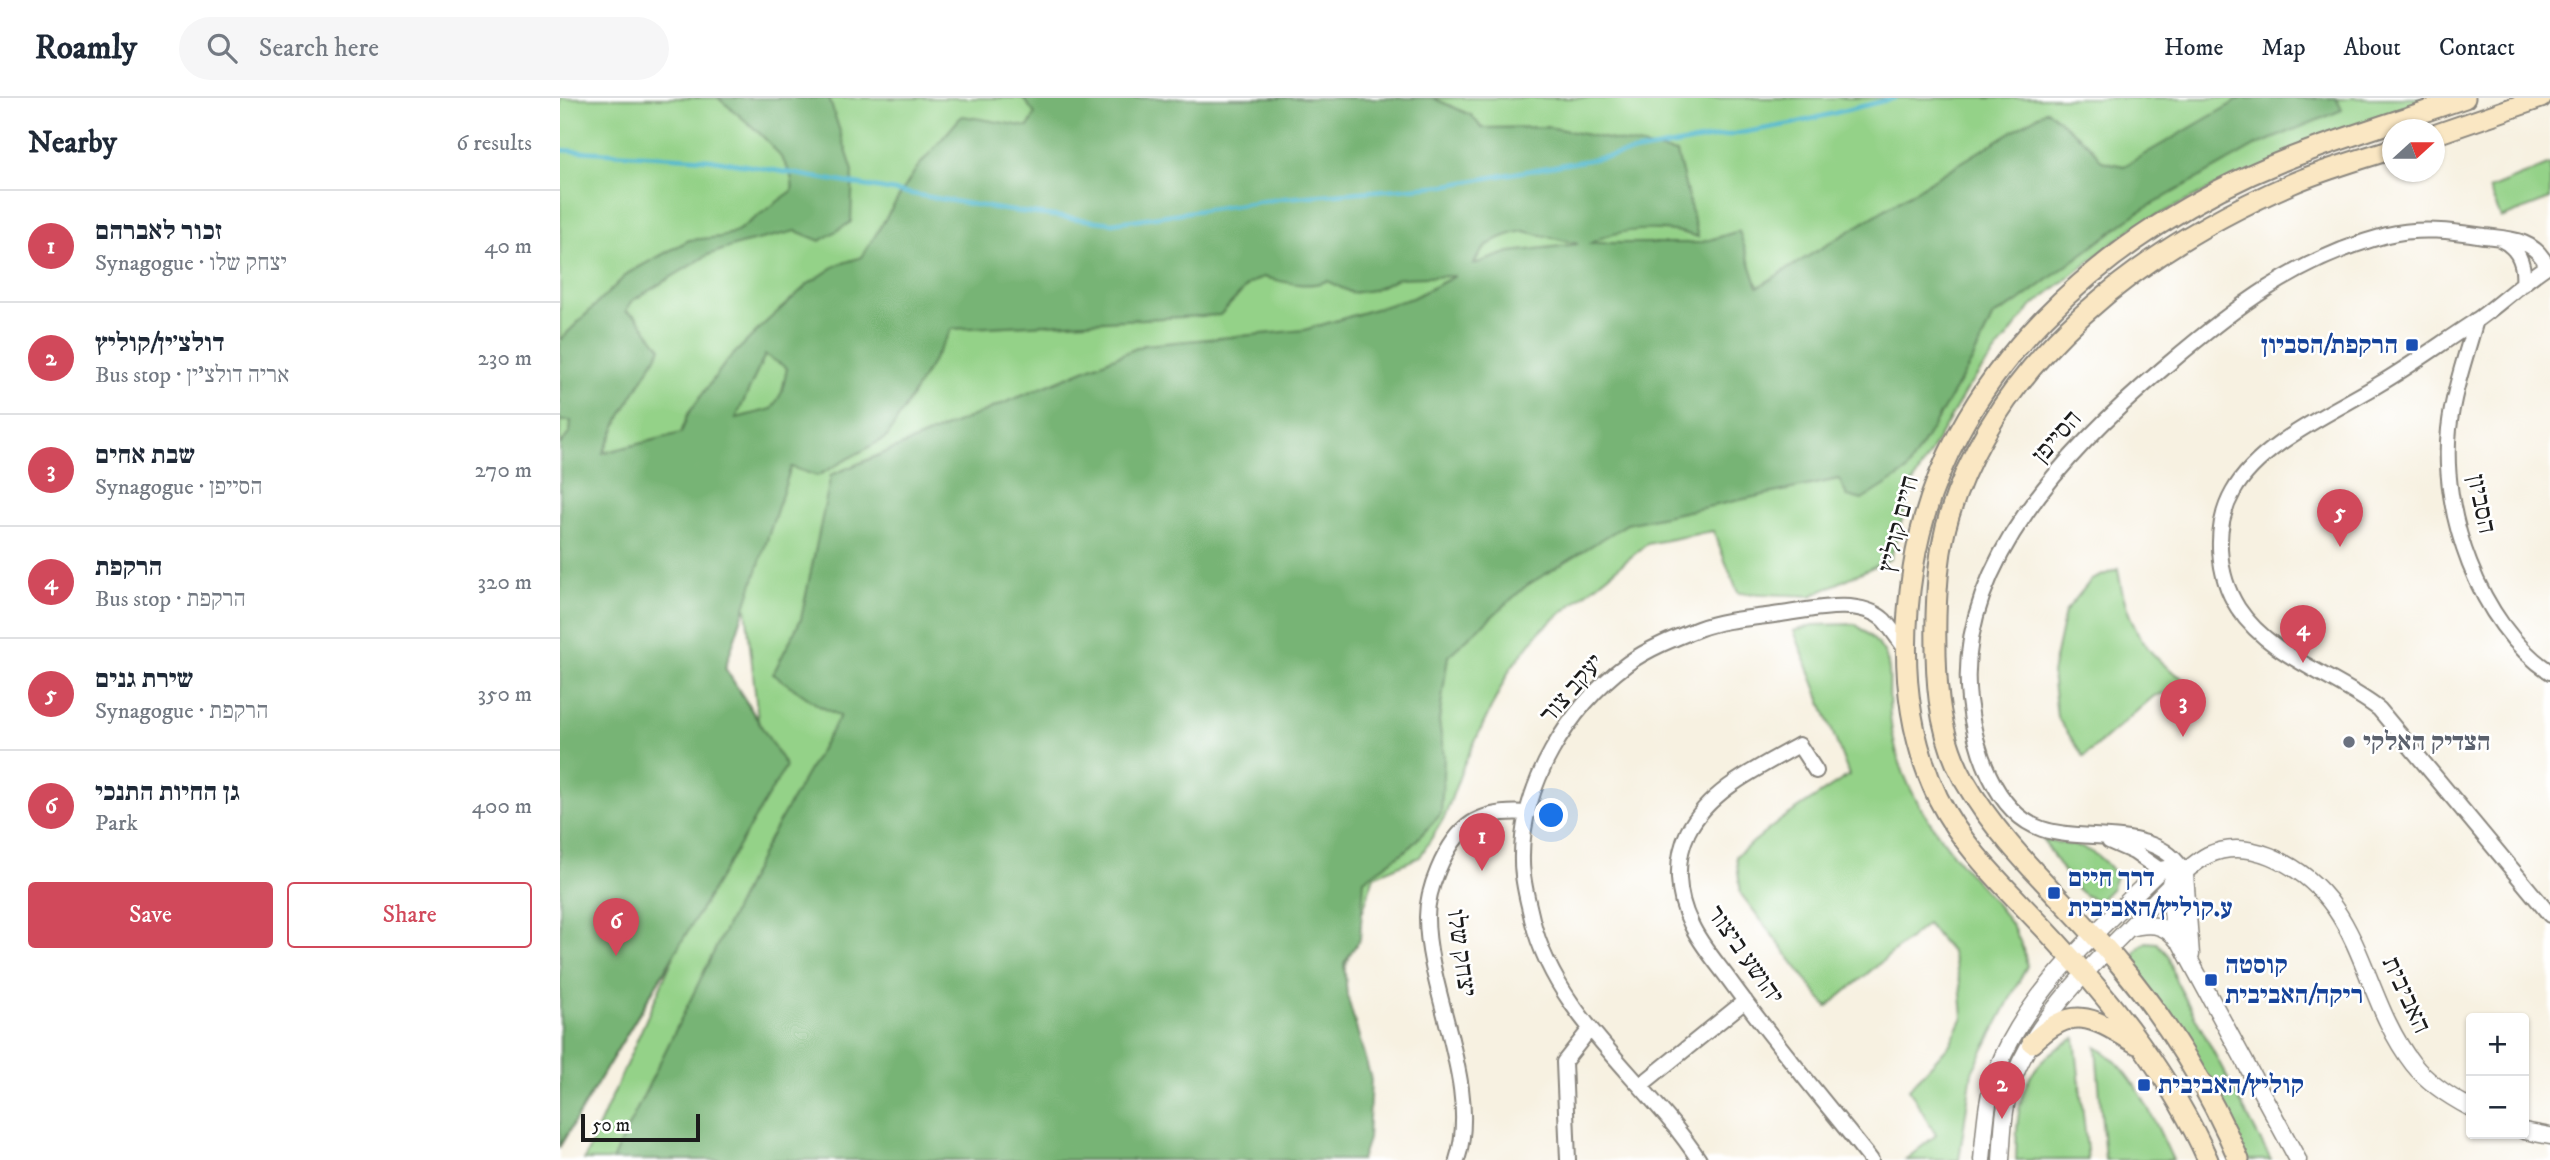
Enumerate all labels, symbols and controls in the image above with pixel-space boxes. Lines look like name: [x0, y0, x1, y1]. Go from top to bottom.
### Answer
search box: [179, 17, 669, 80]
text: Roamly: [35, 28, 137, 69]
icon: search: [203, 29, 241, 67]
text: Search here: [259, 32, 379, 65]
text: Home: [2164, 33, 2223, 63]
text: Map: [2261, 33, 2306, 63]
text: About: [2344, 33, 2401, 63]
text: Contact: [2439, 33, 2515, 63]
north arrow: [2382, 119, 2445, 182]
text: Nearby: [28, 125, 117, 162]
text: 6 results: [456, 129, 532, 158]
text: זכור לאברהם: [95, 215, 222, 248]
text: 1: [47, 232, 55, 261]
text: 40 m: [484, 232, 532, 261]
text: Synagogue · יצחק שלו: [95, 249, 287, 278]
text: דולצ׳ין/קוליץ: [95, 327, 225, 360]
place label: הרקפת/הסביון: [2261, 329, 2398, 362]
marker: הרקפת/הסביון: [2404, 337, 2420, 353]
text: 2: [45, 344, 57, 373]
text: 230 m: [478, 344, 532, 373]
text: Bus stop · אריה דולצ'ין: [95, 361, 289, 390]
street label: הסייפן: [2025, 403, 2089, 471]
text: שבת אחים: [95, 439, 195, 472]
text: 3: [47, 456, 55, 485]
text: 270 m: [475, 456, 532, 485]
street label: הסביון: [2459, 471, 2503, 537]
street label: חיים קוליץ: [1871, 472, 1927, 576]
text: Synagogue · הסייפן: [95, 473, 262, 502]
pin: 5: [2317, 489, 2363, 547]
text: הרקפת: [95, 551, 162, 584]
text: 4: [44, 568, 58, 597]
text: 320 m: [478, 568, 532, 597]
text: Bus stop · הרקפת: [95, 585, 246, 614]
pin: 4: [2280, 605, 2326, 663]
street label: יעקב צור: [1532, 647, 1612, 731]
text: שירת גנים: [95, 663, 194, 696]
pin: 3: [2160, 679, 2206, 737]
text: 5: [45, 680, 57, 709]
text: 350 m: [477, 680, 532, 709]
text: Synagogue · הרקפת: [95, 697, 268, 726]
place label: הצדיק האלקי: [2363, 726, 2491, 759]
marker: הצדיק האלקי: [2341, 734, 2357, 750]
text: גן החיות התנכי: [95, 776, 240, 809]
text: 6: [45, 792, 57, 821]
text: 400 m: [472, 792, 532, 821]
your location: [1534, 798, 1568, 832]
text: Park: [95, 809, 138, 838]
pin: 1: [1459, 813, 1505, 871]
place label: דרך חיים ע.קוליץ/האביבית: [2068, 862, 2233, 925]
button: Save: [28, 882, 273, 948]
button: Share: [287, 882, 532, 948]
marker: דרך חיים ע.קוליץ/האביבית: [2046, 885, 2062, 901]
pin: 6: [593, 898, 639, 956]
street label: יהושע ביצור: [1699, 899, 1791, 1011]
street label: יצחק שלו: [1439, 907, 1483, 999]
place label: קוסטה ריקה/האביבית: [2225, 949, 2363, 1012]
street label: האביבית: [2374, 951, 2438, 1039]
marker: קוסטה ריקה/האביבית: [2203, 972, 2219, 988]
map controls: [2466, 1013, 2529, 1139]
button: +: [2466, 1013, 2529, 1076]
pin: 2: [1979, 1061, 2025, 1119]
place label: קוליץ/האביבית: [2158, 1069, 2304, 1102]
button: −: [2466, 1076, 2529, 1139]
marker: קוליץ/האביבית: [2136, 1077, 2152, 1093]
scale bar: [581, 1111, 700, 1143]
text: 50 m: [592, 1114, 630, 1137]

